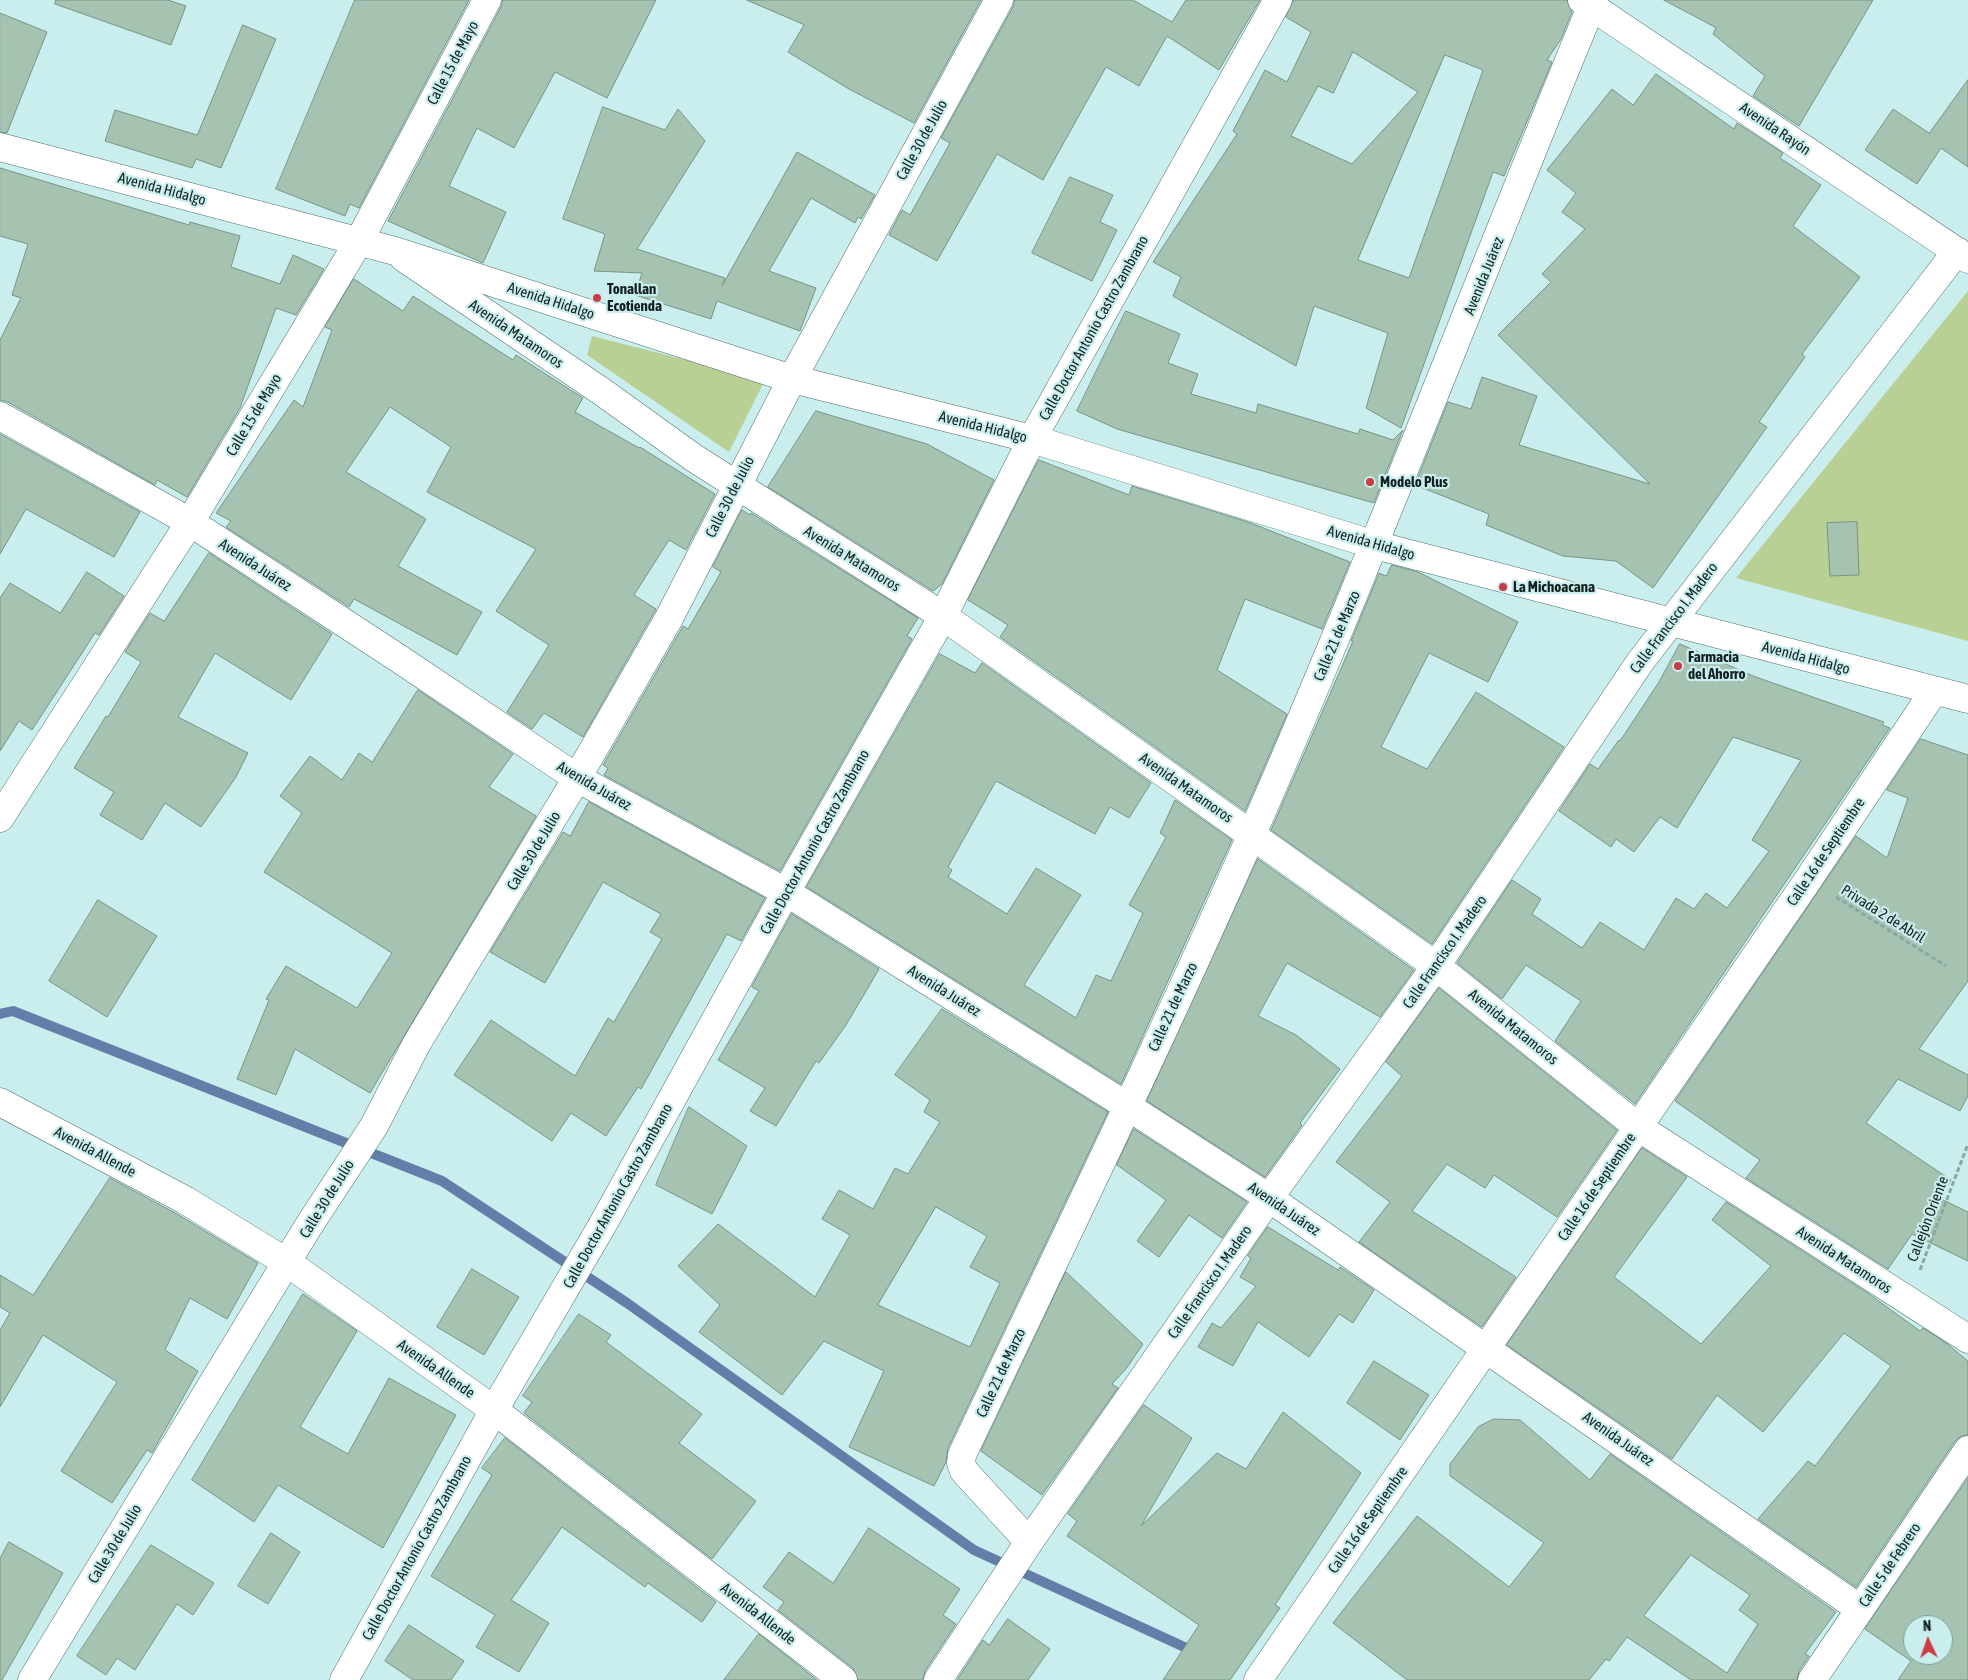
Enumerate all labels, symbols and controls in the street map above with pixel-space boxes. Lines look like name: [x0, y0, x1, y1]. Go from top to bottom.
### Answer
street label: Calle 15 de Mayo: [423, 18, 483, 108]
street label: Calle 30 de Julio: [893, 97, 951, 183]
street label: Avenida Rayón: [1736, 99, 1814, 159]
street label: Avenida Hidalgo: [116, 169, 208, 209]
street label: Calle Doctor Antonio Castro Zambrano: [1036, 232, 1152, 424]
street label: Avenida Juárez: [1460, 234, 1508, 318]
street label: Avenida Hidalgo: [505, 278, 597, 324]
place label: Tonallan Ecotienda: [607, 280, 662, 315]
marker: Tonallan Ecotienda: [591, 292, 603, 304]
street label: Avenida Matamoros: [465, 296, 567, 372]
street label: Calle 15 de Mayo: [222, 371, 286, 459]
street label: Avenida Hidalgo: [937, 407, 1029, 447]
street label: Calle 30 de Julio: [702, 453, 758, 541]
place label: Modelo Plus: [1380, 473, 1448, 491]
marker: Modelo Plus: [1364, 476, 1376, 488]
street label: Avenida Matamoros: [801, 522, 903, 596]
street label: Avenida Hidalgo: [1325, 522, 1417, 564]
street label: Avenida Juárez: [215, 535, 295, 595]
street label: Calle Francisco I. Madero: [1626, 559, 1722, 677]
place label: La Michoacana: [1513, 578, 1595, 596]
marker: La Michoacana: [1497, 581, 1509, 593]
street label: Calle 21 de Marzo: [1310, 588, 1364, 684]
street label: Avenida Hidalgo: [1760, 638, 1852, 678]
place label: Farmacia del Ahorro: [1688, 648, 1746, 683]
marker: Farmacia del Ahorro: [1672, 660, 1684, 672]
street label: Calle Doctor Antonio Castro Zambrano: [757, 746, 873, 938]
street label: Avenida Matamoros: [1136, 749, 1236, 827]
street label: Avenida Juárez: [554, 758, 634, 814]
street label: Calle 16 de Septiembre: [1783, 795, 1869, 909]
street label: Calle 30 de Julio: [503, 808, 565, 894]
street label: Privada 2 de Abril: [1838, 881, 1928, 947]
street label: Calle Francisco I. Madero: [1399, 892, 1491, 1012]
street label: Calle 21 de Marzo: [1145, 960, 1201, 1054]
street label: Avenida Juárez: [904, 961, 984, 1021]
street label: Avenida Matamoros: [1465, 985, 1561, 1069]
street label: Calle Doctor Antonio Castro Zambrano: [560, 1100, 676, 1292]
street label: Avenida Allende: [51, 1123, 139, 1181]
street label: Calle 16 de Septiembre: [1554, 1130, 1640, 1244]
street label: Calle 30 de Julio: [296, 1156, 358, 1242]
street label: Callejón Oriente: [1903, 1174, 1953, 1264]
street label: Avenida Juárez: [1245, 1178, 1323, 1240]
street label: Calle Francisco I. Madero: [1164, 1222, 1256, 1342]
street label: Avenida Matamoros: [1793, 1222, 1895, 1298]
street label: Calle 21 de Marzo: [973, 1326, 1029, 1420]
street label: Avenida Allende: [394, 1336, 478, 1402]
street label: Avenida Juárez: [1579, 1408, 1657, 1470]
street label: Calle Doctor Antonio Castro Zambrano: [359, 1452, 475, 1644]
street label: Calle 16 de Septiembre: [1324, 1463, 1412, 1577]
street label: Calle 30 de Julio: [84, 1501, 146, 1587]
street label: Calle 5 de Febrero: [1855, 1519, 1925, 1611]
street label: Avenida Allende: [717, 1579, 799, 1649]
north arrow: [1903, 1615, 1953, 1665]
text: N: [1923, 1618, 1932, 1634]

